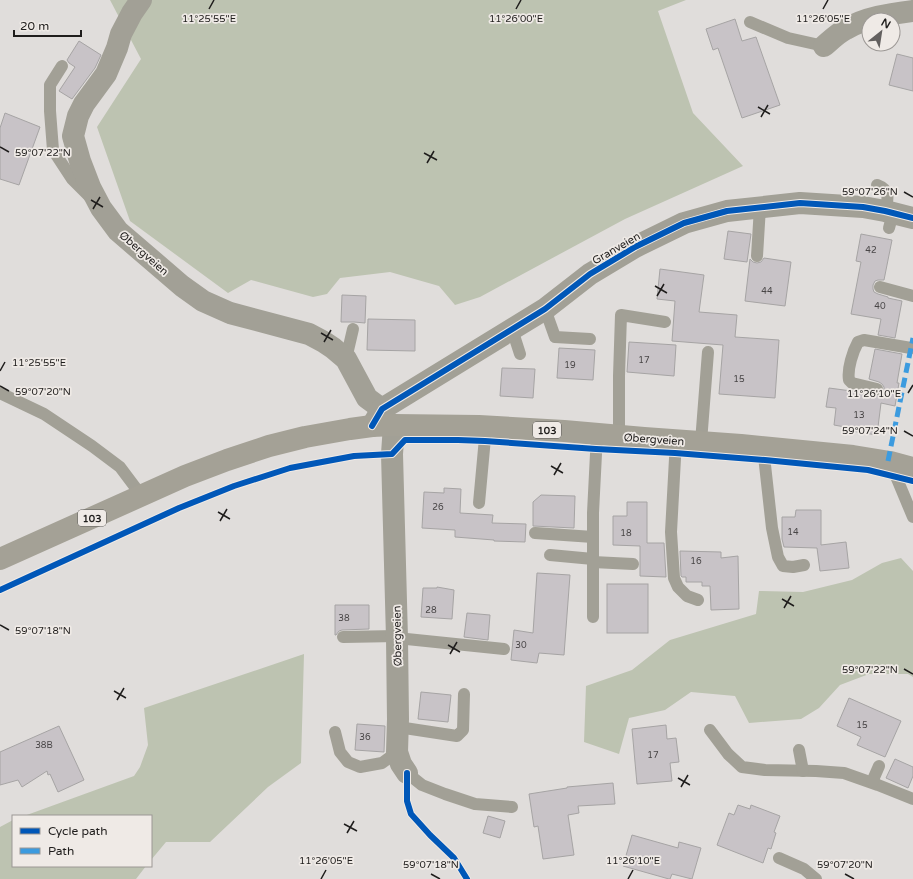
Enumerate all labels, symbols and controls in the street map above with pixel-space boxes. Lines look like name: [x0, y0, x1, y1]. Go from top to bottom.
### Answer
scale bar: [14, 12, 81, 38]
north arrow: [861, 12, 901, 52]
text: 11°25'55"E: [182, 13, 236, 25]
text: 11°26'00"E: [489, 13, 543, 25]
text: 11°26'05"E: [796, 13, 850, 25]
text: N: [879, 16, 893, 32]
text: 20 m: [20, 19, 49, 33]
text: 59°07'22"N: [15, 147, 71, 159]
text: 59°07'26"N: [842, 186, 898, 198]
street label: Øbergveien: [117, 229, 171, 278]
street label: Granveien: [590, 230, 642, 267]
house number: 42: [865, 245, 877, 256]
house number: 44: [761, 286, 773, 297]
house number: 40: [874, 301, 886, 312]
house number: 17: [638, 355, 650, 366]
text: 11°25'55"E: [12, 357, 66, 369]
house number: 19: [564, 360, 576, 371]
house number: 15: [733, 374, 745, 385]
text: 59°07'20"N: [15, 386, 71, 398]
text: 11°26'10"E: [847, 388, 901, 400]
house number: 13: [853, 410, 865, 421]
road number: 103: [533, 422, 561, 438]
text: 59°07'24"N: [842, 425, 898, 437]
street label: Øbergveien: [623, 431, 685, 448]
house number: 26: [432, 502, 444, 513]
road number: 103: [78, 510, 106, 526]
house number: 14: [787, 527, 799, 538]
house number: 18: [620, 528, 632, 539]
house number: 16: [690, 556, 702, 567]
house number: 28: [425, 605, 437, 616]
street label: Øbergveien: [390, 606, 405, 666]
house number: 38: [338, 613, 350, 624]
text: 59°07'18"N: [15, 625, 71, 637]
house number: 30: [515, 640, 527, 651]
text: 59°07'22"N: [842, 664, 898, 676]
house number: 15: [856, 720, 868, 731]
house number: 36: [359, 732, 371, 743]
house number: 38B: [35, 740, 53, 751]
house number: 17: [647, 750, 659, 761]
legend: [12, 815, 152, 867]
text: Cycle path: [48, 824, 107, 838]
text: Path: [48, 844, 74, 858]
text: 11°26'05"E: [299, 855, 353, 867]
text: 11°26'10"E: [606, 855, 660, 867]
text: 59°07'18"N: [403, 859, 459, 871]
text: 59°07'20"N: [817, 859, 873, 871]

